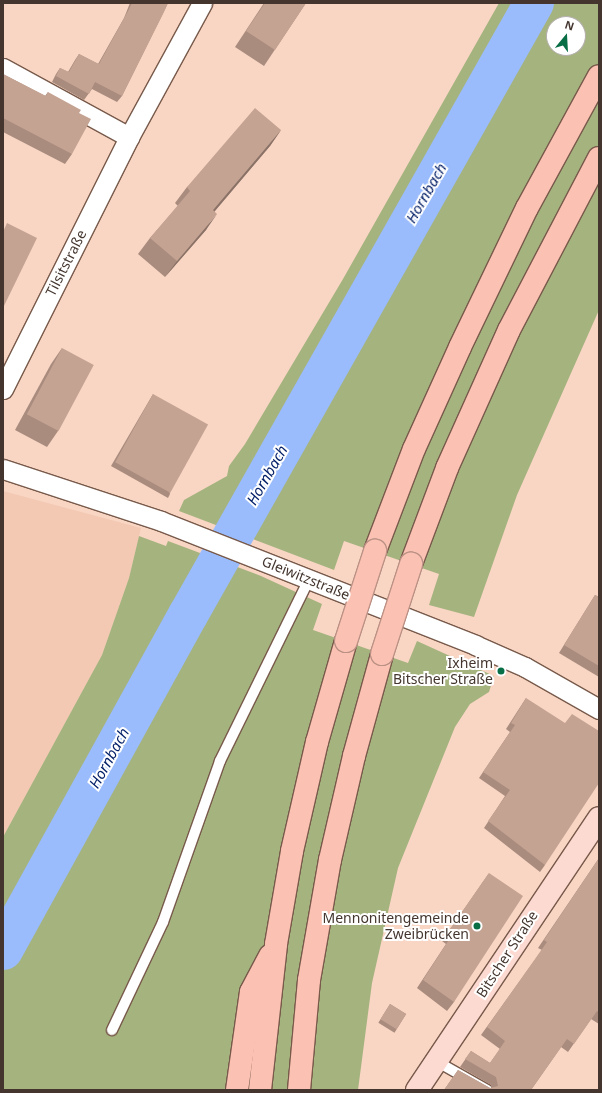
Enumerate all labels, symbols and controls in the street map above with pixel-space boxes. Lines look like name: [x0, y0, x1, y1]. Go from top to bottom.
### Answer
north arrow: [546, 16, 586, 56]
text: N: [563, 17, 576, 34]
water label: Hornbach: [402, 160, 450, 226]
street label: Tilsitstraße: [42, 227, 90, 299]
water label: Hornbach: [243, 442, 291, 508]
street label: Gleiwitzstraße: [260, 553, 352, 603]
place label: Ixheim Bitscher Straße: [393, 655, 493, 688]
marker: Ixheim Bitscher Straße: [496, 666, 506, 676]
water label: Hornbach: [85, 725, 133, 791]
street label: Bitscher Straße: [473, 907, 541, 1001]
place label: Mennonitengemeinde Zweibrücken: [323, 910, 469, 942]
marker: Mennonitengemeinde Zweibrücken: [472, 921, 482, 931]

